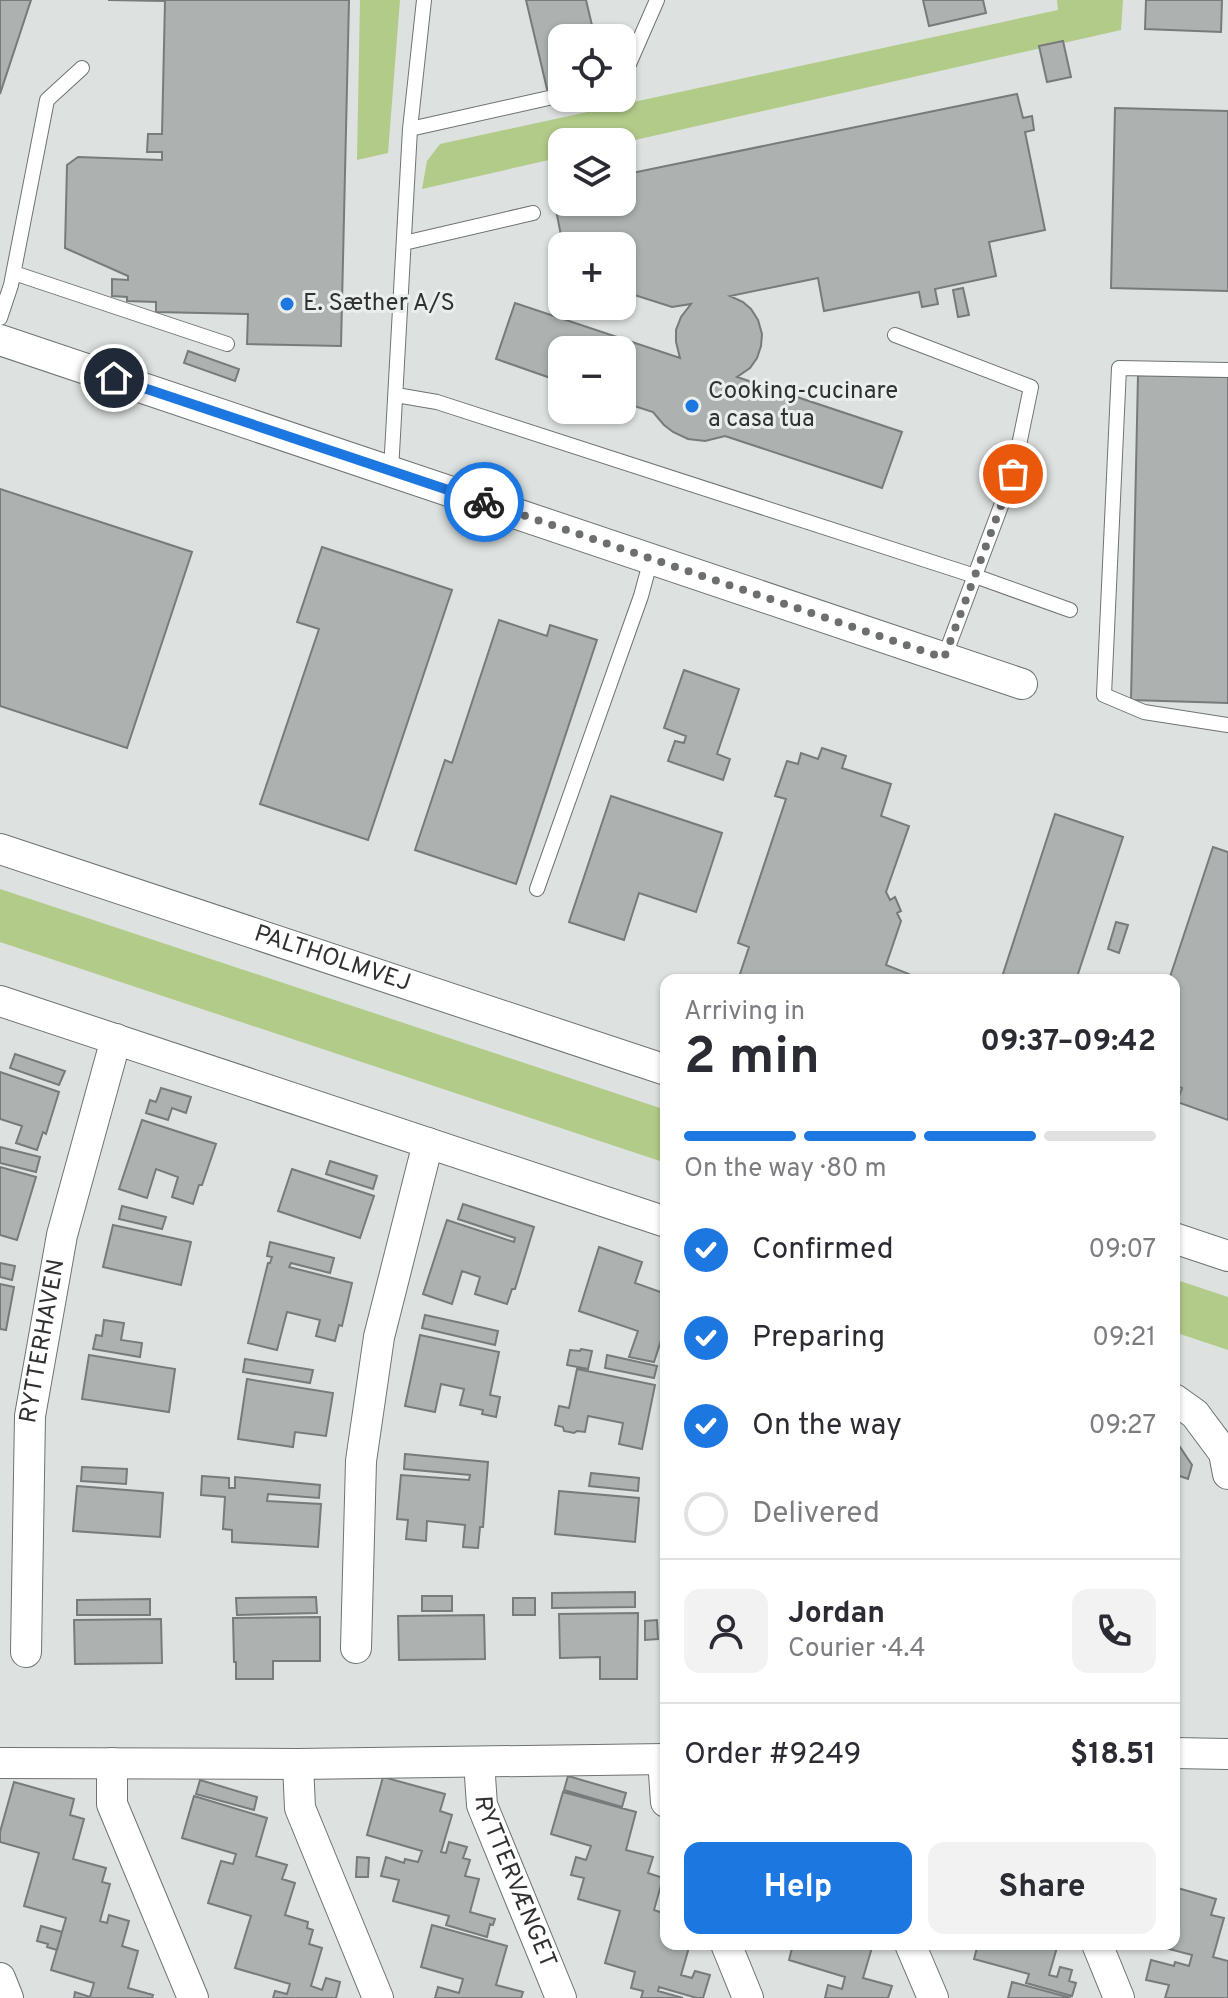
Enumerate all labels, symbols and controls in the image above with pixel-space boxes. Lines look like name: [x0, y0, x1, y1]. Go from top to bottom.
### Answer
map controls: [548, 24, 636, 424]
button: locate: [548, 24, 636, 112]
button: layers: [548, 128, 636, 216]
button: +: [548, 232, 636, 320]
place label: E. Sæther A/S: [303, 289, 455, 319]
marker: E. Sæther A/S: [278, 295, 296, 313]
button: −: [548, 336, 636, 424]
pin: [80, 344, 148, 412]
icon: home: [92, 356, 136, 400]
place label: Cooking-cucinare a casa tua: [708, 377, 898, 435]
marker: Cooking-cucinare a casa tua: [683, 397, 701, 415]
pin: [979, 440, 1047, 508]
icon: bag: [991, 452, 1035, 496]
courier: [444, 462, 524, 542]
icon: bike: [462, 480, 506, 524]
street label: PALTHOLMVEJ: [250, 919, 414, 999]
text: Arriving in: [684, 996, 805, 1029]
text: 09:37–09:42: [980, 1024, 1156, 1061]
text: 2 min: [684, 1026, 820, 1092]
text: On the way · 80 m: [684, 1153, 887, 1186]
icon: check: [684, 1228, 728, 1272]
text: Confirmed: [752, 1232, 894, 1269]
text: 09:07: [1088, 1234, 1156, 1267]
street label: RYTTERHAVEN: [14, 1257, 72, 1426]
icon: check: [684, 1316, 728, 1360]
text: Preparing: [752, 1320, 885, 1357]
text: 09:21: [1092, 1322, 1156, 1355]
icon: check: [684, 1404, 728, 1448]
text: On the way: [752, 1408, 902, 1445]
text: 09:27: [1089, 1410, 1156, 1443]
text: Delivered: [752, 1496, 880, 1533]
button: person: [684, 1589, 768, 1673]
button: phone: [1072, 1589, 1156, 1673]
text: Jordan: [788, 1596, 885, 1633]
text: Courier · 4.4: [788, 1633, 926, 1666]
text: Order #9249: [684, 1737, 862, 1774]
text: $18.51: [1070, 1737, 1156, 1774]
street label: RYTTERVÆNGET: [466, 1795, 562, 1973]
button: Help: [684, 1842, 912, 1934]
button: Share: [928, 1842, 1156, 1934]

